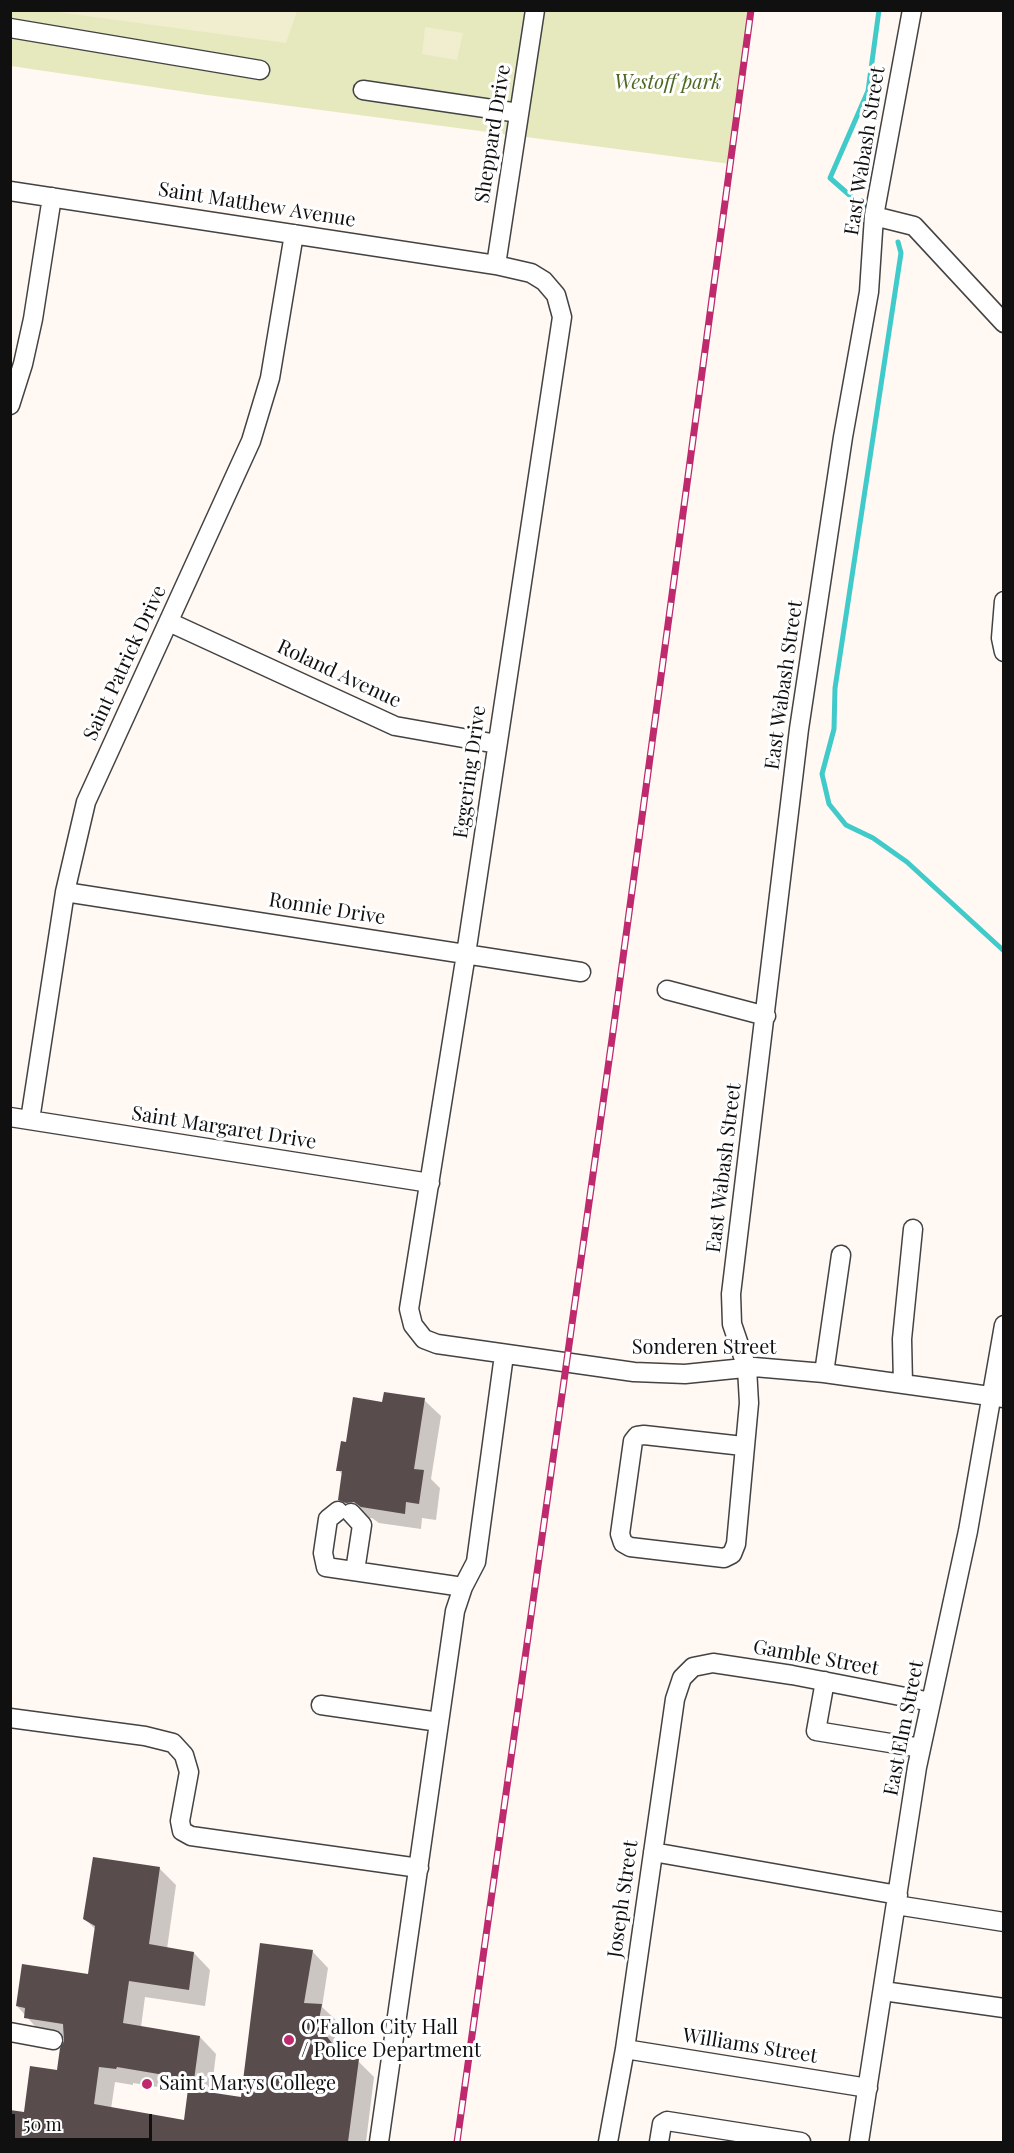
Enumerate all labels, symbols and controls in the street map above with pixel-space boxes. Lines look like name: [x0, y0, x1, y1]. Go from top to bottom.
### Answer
street label: Sheppard Drive: [470, 63, 516, 205]
street label: East Wabash Street: [840, 65, 890, 237]
park label: Westoff park: [614, 71, 722, 95]
street label: Saint Matthew Avenue: [157, 178, 357, 232]
street label: Saint Patrick Drive: [78, 582, 172, 744]
street label: East Wabash Street: [760, 599, 808, 771]
street label: Roland Avenue: [273, 635, 405, 713]
street label: Eggering Drive: [449, 704, 491, 840]
street label: Ronnie Drive: [267, 888, 387, 930]
street label: East Wabash Street: [702, 1082, 746, 1254]
street label: Saint Margaret Drive: [130, 1102, 318, 1154]
street label: Sonderen Street: [632, 1336, 776, 1360]
street label: Gamble Street: [751, 1635, 881, 1681]
street label: East Elm Street: [879, 1658, 929, 1798]
street label: Joseph Street: [603, 1839, 643, 1959]
place label: O'Fallon City Hall / Police Department: [301, 2016, 481, 2063]
street label: Williams Street: [681, 2024, 819, 2068]
marker: O'Fallon City Hall / Police Department: [282, 2033, 296, 2047]
place label: Saint Marys College: [159, 2072, 336, 2096]
marker: Saint Marys College: [140, 2077, 154, 2091]
scale bar: [15, 2102, 154, 2140]
text: 50 m: [23, 2112, 62, 2136]

